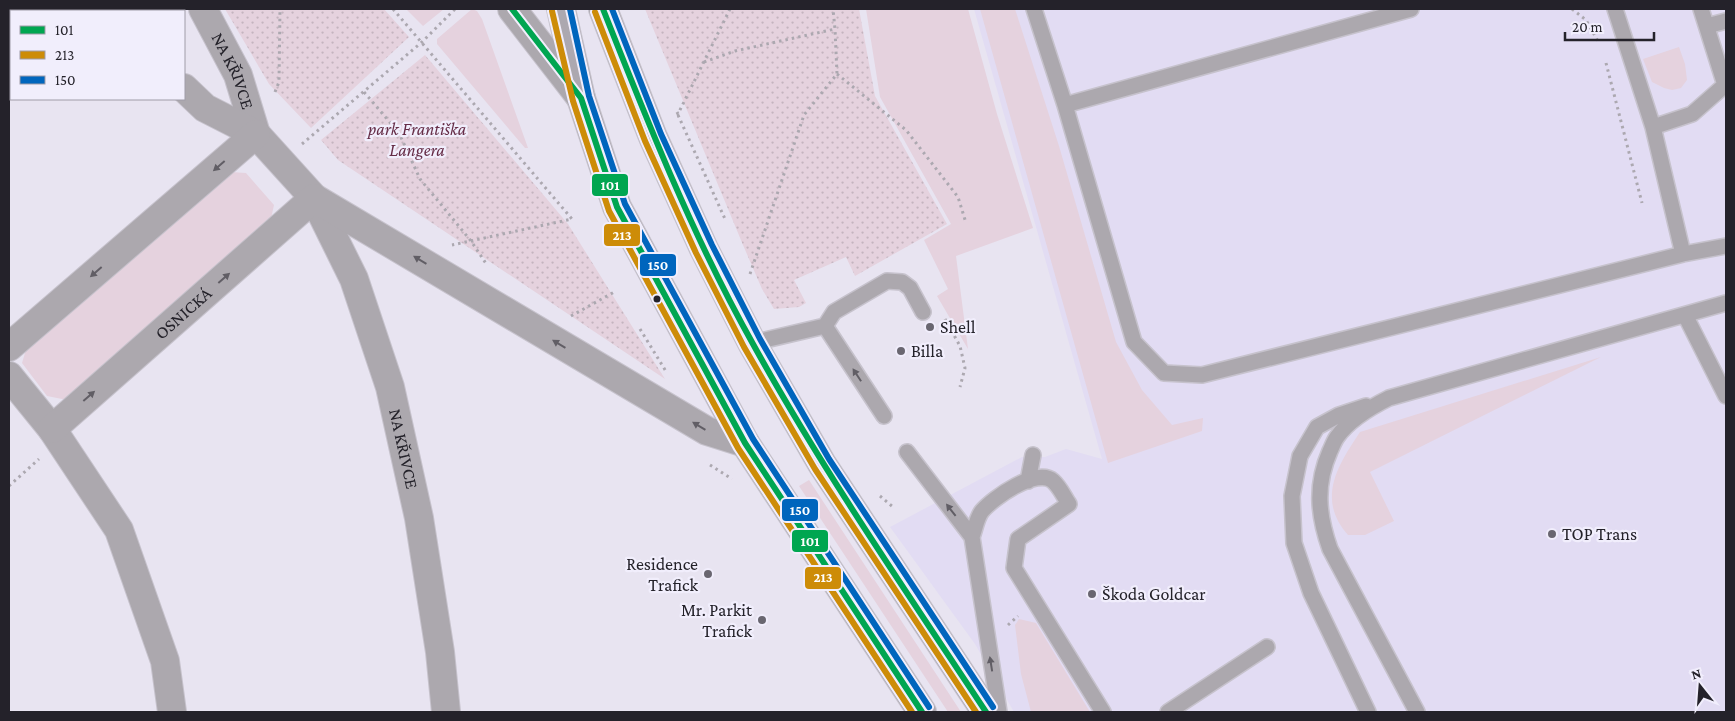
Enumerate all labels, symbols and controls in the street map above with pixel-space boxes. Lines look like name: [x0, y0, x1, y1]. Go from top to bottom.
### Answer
legend: [10, 10, 185, 100]
scale bar: [1565, 10, 1654, 42]
text: 20 m: [1572, 19, 1603, 35]
text: 101: [55, 22, 73, 38]
street label: NA KŘIVCE: [207, 29, 258, 112]
text: 213: [55, 47, 74, 63]
text: 150: [55, 72, 76, 88]
park label: park Františka Langera: [366, 119, 467, 160]
one-way arrow: [214, 160, 226, 172]
line badge: 101: [591, 173, 629, 197]
text: 101: [601, 177, 619, 193]
line badge: 213: [603, 223, 641, 247]
text: 213: [612, 227, 632, 243]
line badge: 150: [639, 253, 677, 277]
one-way arrow: [413, 256, 426, 265]
text: 150: [648, 257, 668, 273]
one-way arrow: [91, 266, 103, 278]
one-way arrow: [217, 272, 230, 283]
street label: OSNICKÁ: [151, 283, 216, 343]
unlabelled marker: [652, 294, 662, 304]
place label: Shell: [940, 317, 976, 337]
marker: Shell: [924, 321, 936, 333]
one-way arrow: [553, 339, 566, 348]
place label: Billa: [911, 341, 943, 361]
marker: Billa: [895, 345, 907, 357]
one-way arrow: [853, 369, 862, 382]
one-way arrow: [82, 391, 95, 402]
street label: NA KŘIVCE: [385, 407, 422, 491]
one-way arrow: [693, 422, 706, 431]
line badge: 150: [781, 498, 819, 522]
text: 150: [790, 502, 810, 518]
one-way arrow: [946, 504, 957, 517]
place label: TOP Trans: [1562, 524, 1637, 544]
marker: TOP Trans: [1546, 528, 1558, 540]
line badge: 101: [791, 529, 829, 553]
text: 101: [801, 533, 819, 549]
place label: Residence Trafick: [626, 554, 698, 595]
line badge: 213: [804, 566, 842, 590]
marker: Residence Trafick: [702, 568, 714, 580]
text: 213: [813, 569, 833, 585]
place label: Škoda Goldcar: [1102, 584, 1206, 604]
marker: Škoda Goldcar: [1086, 588, 1098, 600]
place label: Mr. Parkit Trafick: [681, 600, 753, 641]
marker: Mr. Parkit Trafick: [756, 614, 768, 626]
one-way arrow: [987, 656, 995, 672]
north arrow: [1675, 661, 1725, 711]
text: N: [1689, 664, 1704, 683]

